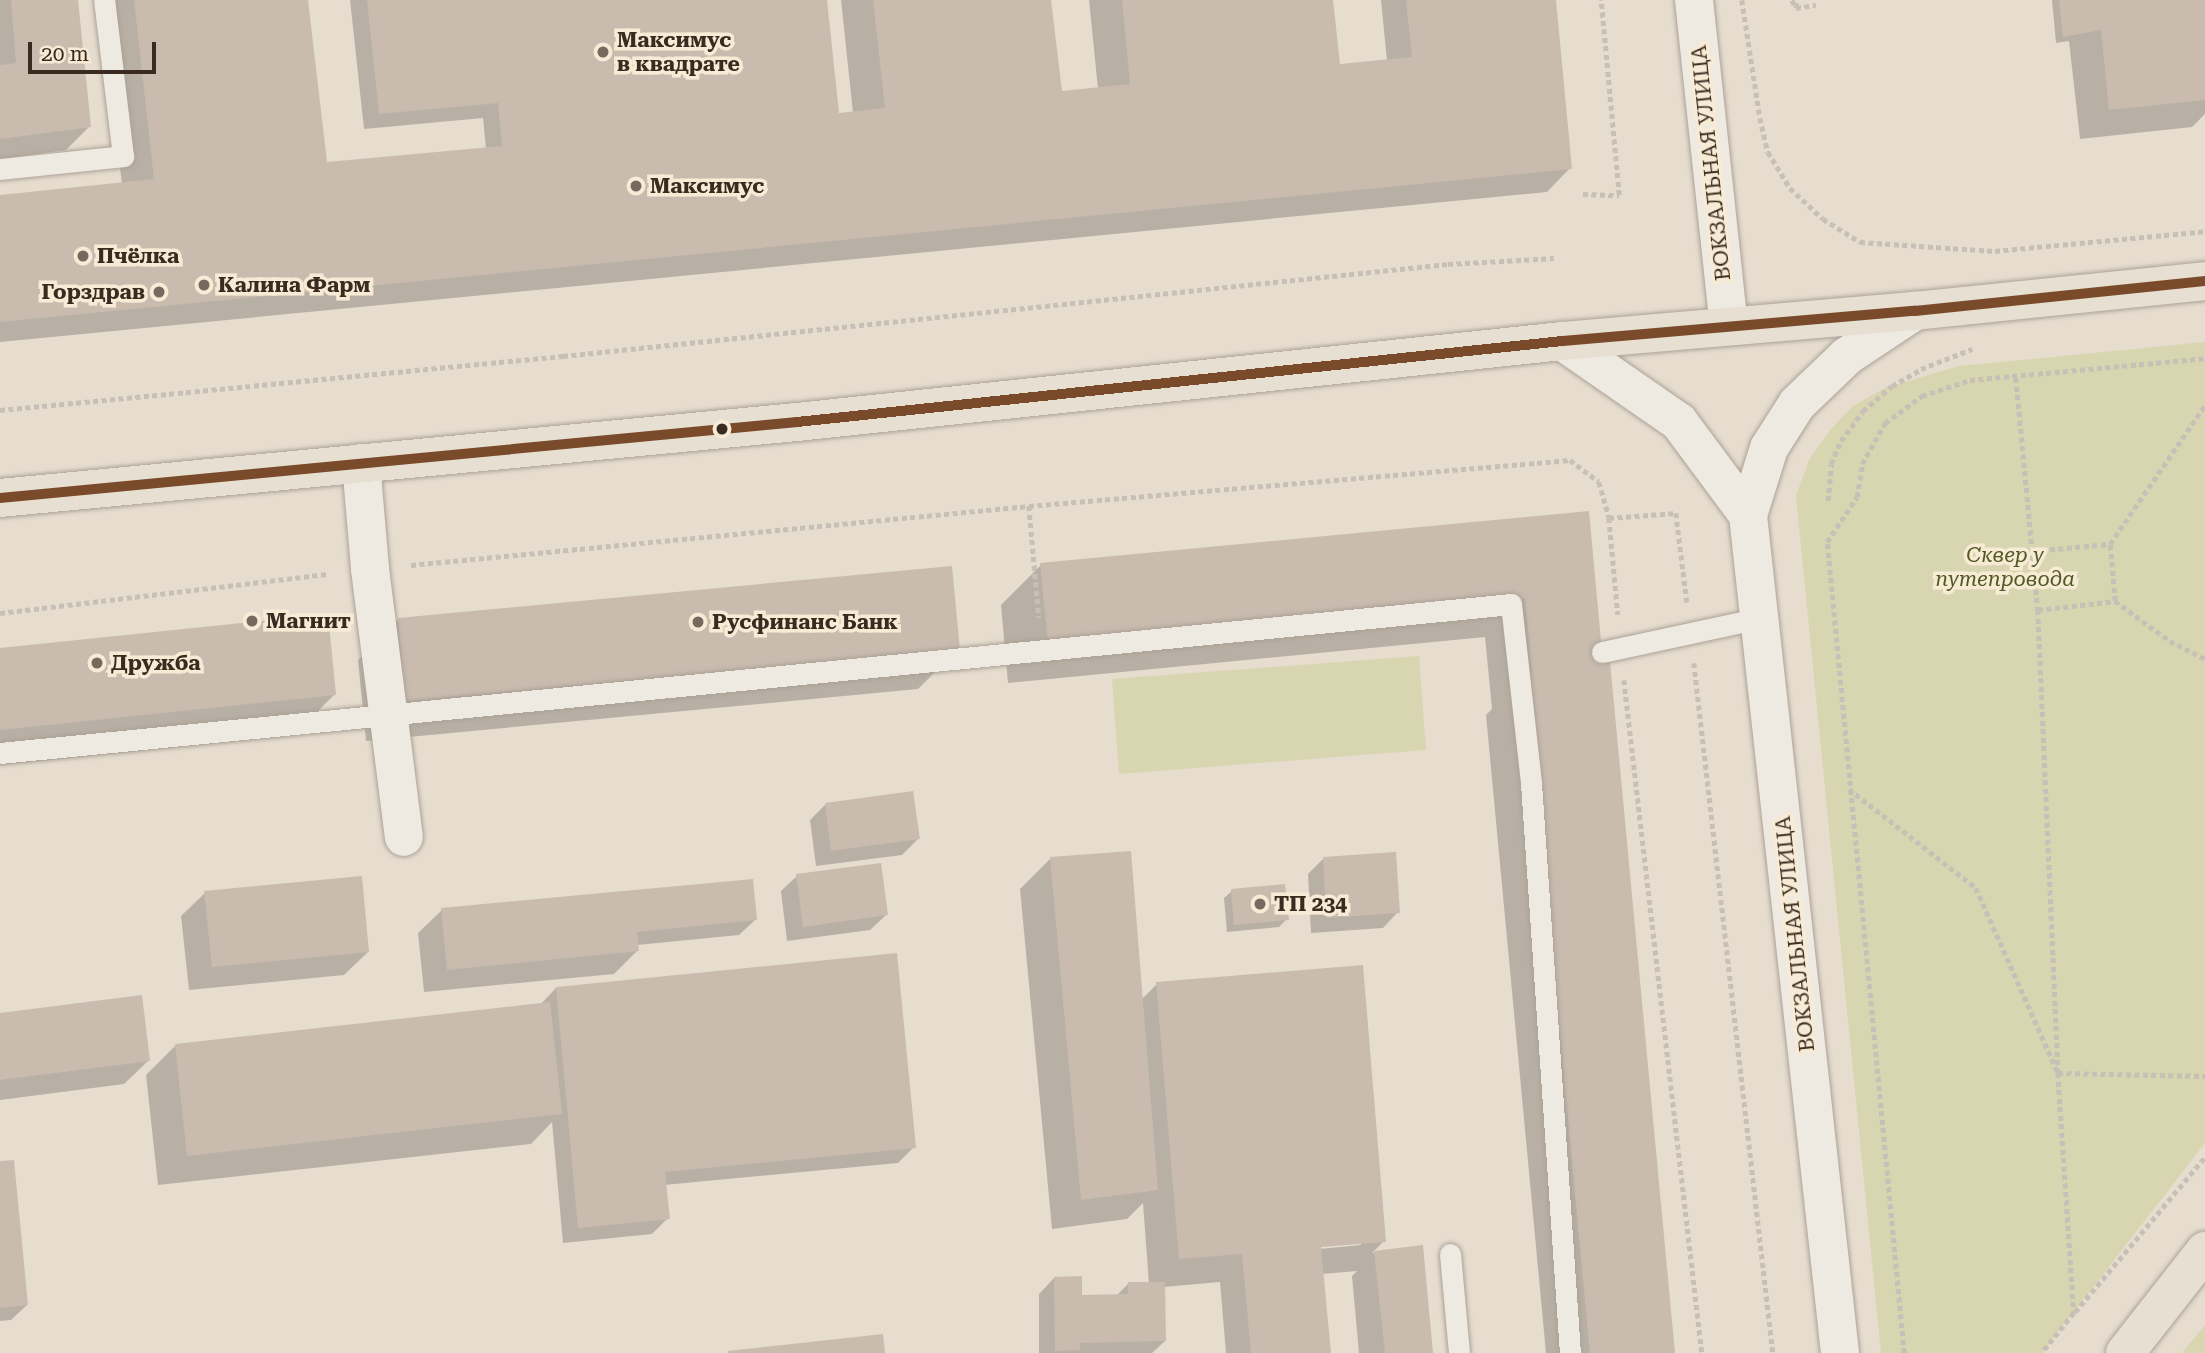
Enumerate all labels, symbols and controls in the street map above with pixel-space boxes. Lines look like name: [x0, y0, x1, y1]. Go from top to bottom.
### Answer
place label: Максимус в квадрате: [617, 27, 740, 77]
scale bar: [32, 28, 159, 72]
text: 20 m: [41, 42, 89, 66]
marker: Максимус в квадрате: [595, 44, 611, 60]
street label: ВОКЗАЛЬНАЯ УЛИЦА: [1686, 44, 1736, 282]
place label: Максимус: [650, 173, 764, 199]
marker: Максимус: [628, 178, 644, 194]
place label: Пчёлка: [97, 243, 179, 269]
marker: Пчёлка: [75, 248, 91, 264]
place label: Калина Фарм: [218, 272, 370, 298]
marker: Калина Фарм: [196, 277, 212, 293]
place label: Горздрав: [42, 279, 145, 305]
marker: Горздрав: [151, 284, 167, 300]
unlabelled marker: [715, 422, 729, 436]
park label: Сквер у путепровода: [1935, 542, 2075, 592]
place label: Магнит: [266, 608, 351, 634]
place label: Русфинанс Банк: [712, 609, 898, 635]
marker: Магнит: [244, 613, 260, 629]
marker: Русфинанс Банк: [690, 614, 706, 630]
place label: Дружба: [111, 650, 201, 676]
marker: Дружба: [89, 655, 105, 671]
street label: ВОКЗАЛЬНАЯ УЛИЦА: [1770, 815, 1820, 1053]
place label: ТП 234: [1274, 891, 1347, 917]
marker: ТП 234: [1252, 896, 1268, 912]

